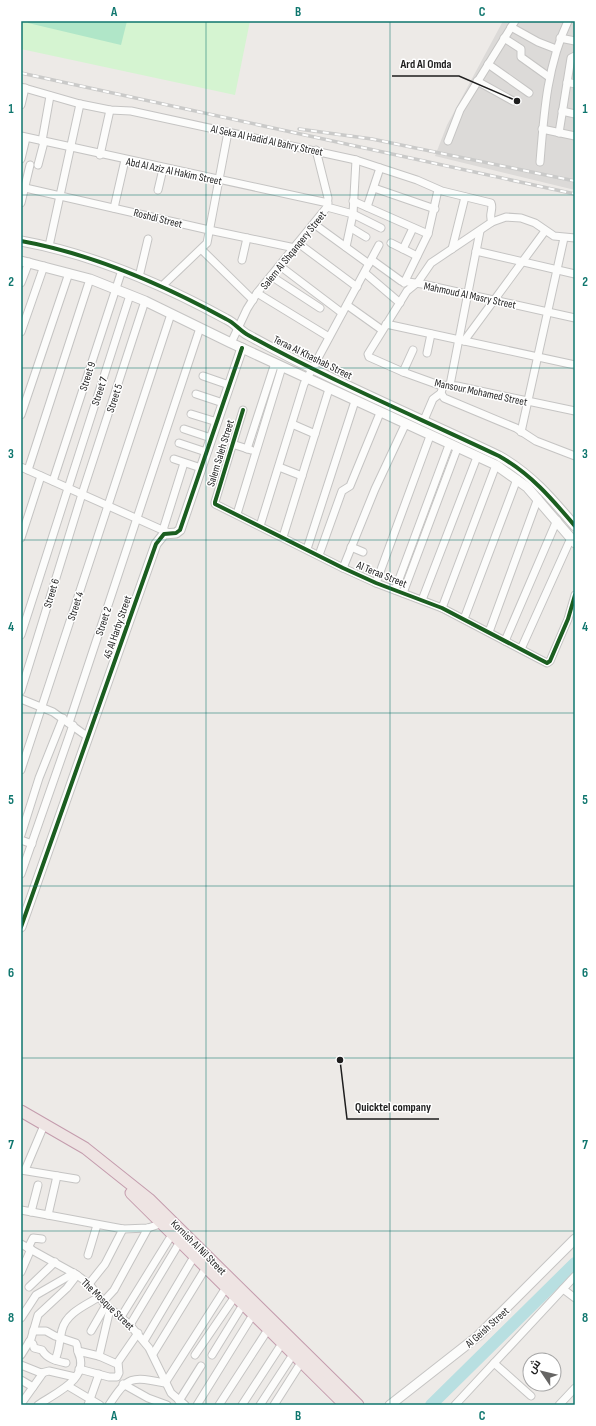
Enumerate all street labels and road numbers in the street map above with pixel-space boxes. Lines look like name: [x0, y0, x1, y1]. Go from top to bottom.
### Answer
street label: Al Seka Al Hadid Al Bahry Street: [209, 122, 325, 159]
street label: Abd Al Aziz Al Hakim Street: [124, 155, 224, 188]
street label: Roshdi Street: [132, 206, 184, 231]
street label: Salem Al Shqanqery Street: [258, 208, 329, 292]
street label: Mahmoud Al Masry Street: [423, 279, 518, 312]
street label: Teraa Al Khashab Street: [271, 333, 355, 383]
street label: Street 9: [77, 360, 98, 392]
street label: Street 7: [89, 375, 110, 407]
street label: Mansour Mohamed Street: [433, 376, 529, 409]
street label: Street 5: [104, 382, 125, 414]
street label: Salem Saleh Street: [204, 417, 237, 488]
street label: Al Teraa Street: [354, 558, 410, 591]
street label: Street 6: [41, 577, 62, 609]
street label: Street 4: [65, 590, 86, 622]
street label: 45 Al Harby Street: [101, 593, 135, 661]
street label: Street 2: [93, 605, 114, 637]
street label: Kornish Al Nil Street: [168, 1217, 229, 1278]
street label: The Mosque Street: [78, 1276, 137, 1333]
street label: Al Geish Street: [462, 1304, 512, 1351]

